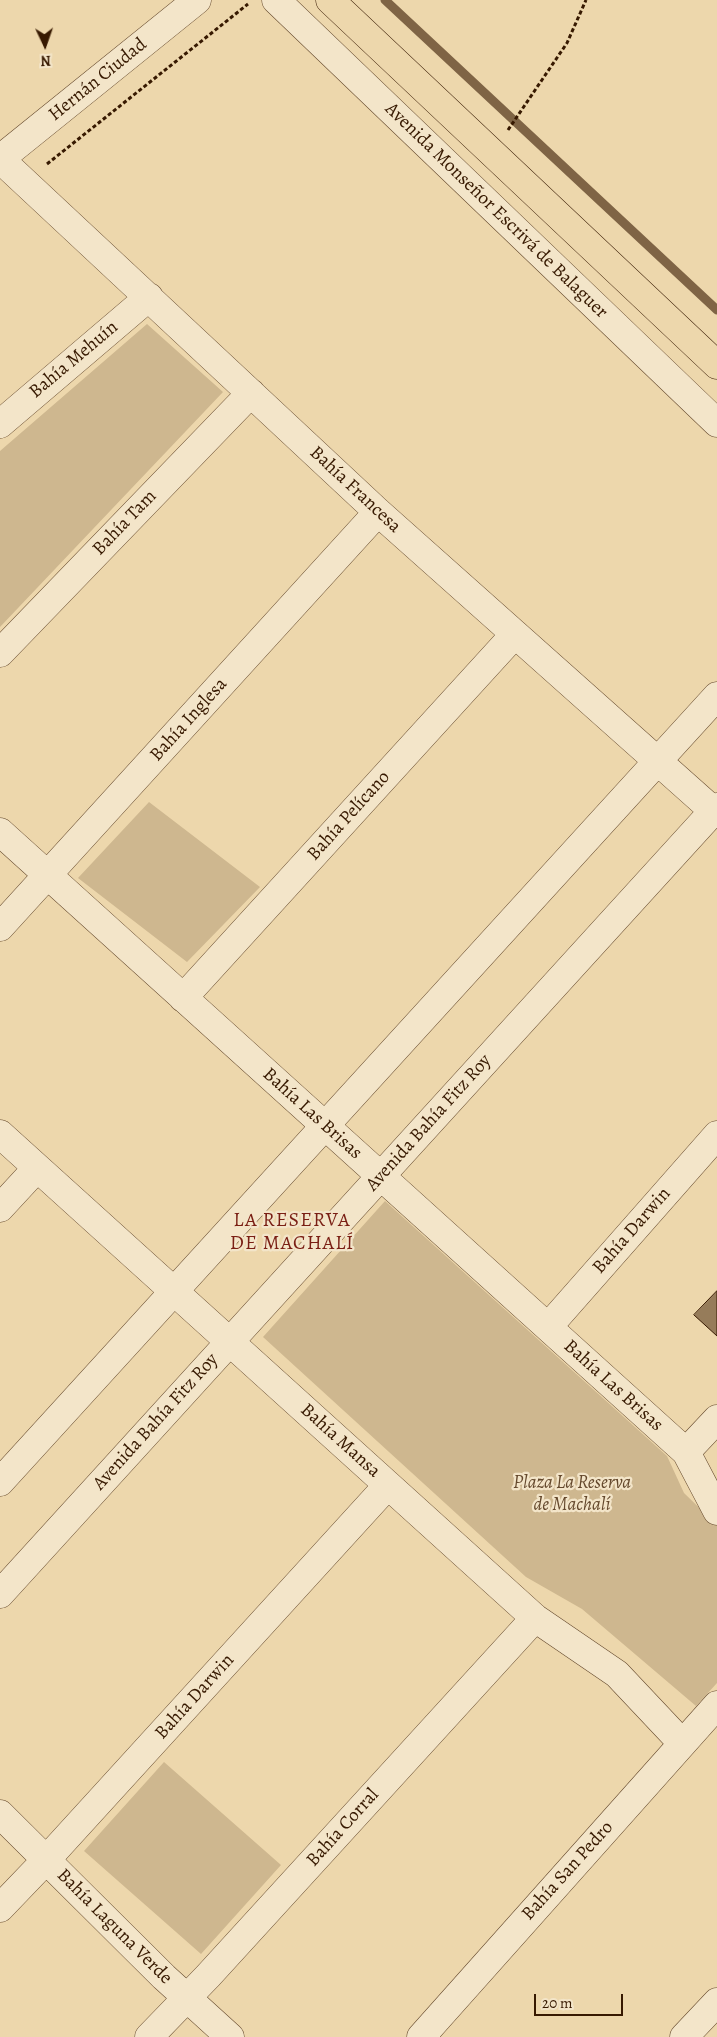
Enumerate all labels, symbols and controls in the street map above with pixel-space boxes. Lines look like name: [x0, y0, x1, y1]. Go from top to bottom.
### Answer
north arrow: [20, 20, 70, 70]
street label: Hernán Ciudad: [44, 34, 152, 126]
text: N: [40, 51, 51, 70]
street label: Avenida Monseñor Escrivá de Balaguer: [380, 98, 612, 324]
street label: Bahía Mehuín: [25, 316, 123, 404]
street label: Bahía Francesa: [305, 442, 405, 538]
street label: Bahía Tam: [88, 485, 162, 561]
street label: Bahía Inglesa: [146, 674, 232, 766]
street label: Bahía Pelícano: [303, 766, 395, 866]
street label: Avenida Bahía Fitz Roy: [361, 1050, 497, 1196]
street label: Bahía Las Brisas: [258, 1063, 366, 1165]
street label: Bahía Darwin: [588, 1183, 676, 1279]
district label: LA RESERVA DE MACHALÍ: [229, 1209, 355, 1256]
street label: Bahía Las Brisas: [559, 1335, 667, 1437]
street label: Avenida Bahía Fitz Roy: [88, 1349, 224, 1495]
street label: Bahía Mansa: [295, 1399, 385, 1483]
park label: Plaza La Reserva de Machalí: [513, 1472, 631, 1516]
street label: Bahía Darwin: [151, 1650, 239, 1744]
street label: Bahía Corral: [302, 1784, 384, 1872]
street label: Bahía San Pedro: [517, 1817, 619, 1925]
street label: Bahía Laguna Verde: [51, 1864, 177, 1990]
scale bar: [537, 1984, 626, 2016]
text: 20 m: [542, 1993, 573, 2013]

